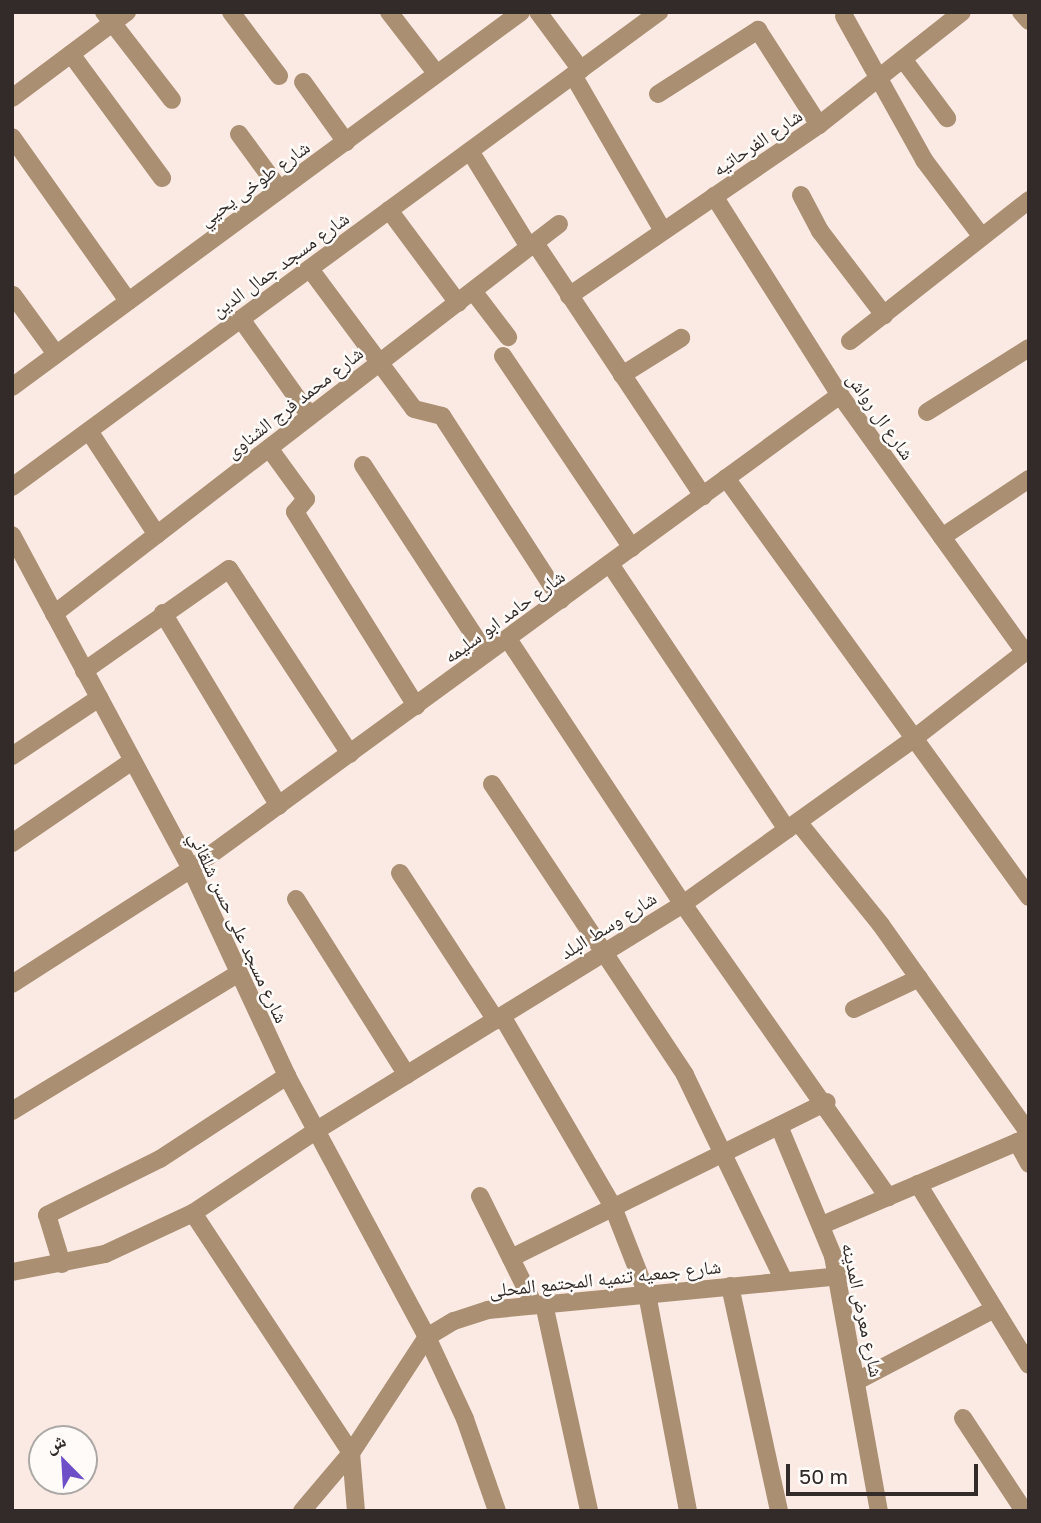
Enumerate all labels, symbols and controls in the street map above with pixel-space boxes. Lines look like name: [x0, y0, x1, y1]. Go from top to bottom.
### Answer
street label: شارع الفرحاتيه: [708, 104, 806, 180]
street label: شارع طوخى يحيي: [194, 135, 314, 231]
street label: شارع مسجد جمال الدين: [207, 206, 353, 322]
street label: شارع محمد فرج الشناوى: [221, 341, 367, 463]
street label: شارع ال رواش: [843, 368, 919, 464]
street label: شارع حامد ابو سليمه: [439, 564, 569, 668]
street label: شارع مسجد على حسن شلقاني: [185, 828, 293, 1026]
street label: شارع وسط البلد: [556, 886, 660, 964]
street label: شارع معرض المدينه: [838, 1241, 888, 1379]
street label: شارع جمعيه تنميه المجتمع المحلى: [488, 1254, 722, 1302]
north arrow: [28, 1425, 98, 1495]
text: ش: [41, 1428, 69, 1457]
scale bar: [789, 1450, 982, 1494]
text: 50 m: [799, 1463, 848, 1489]

